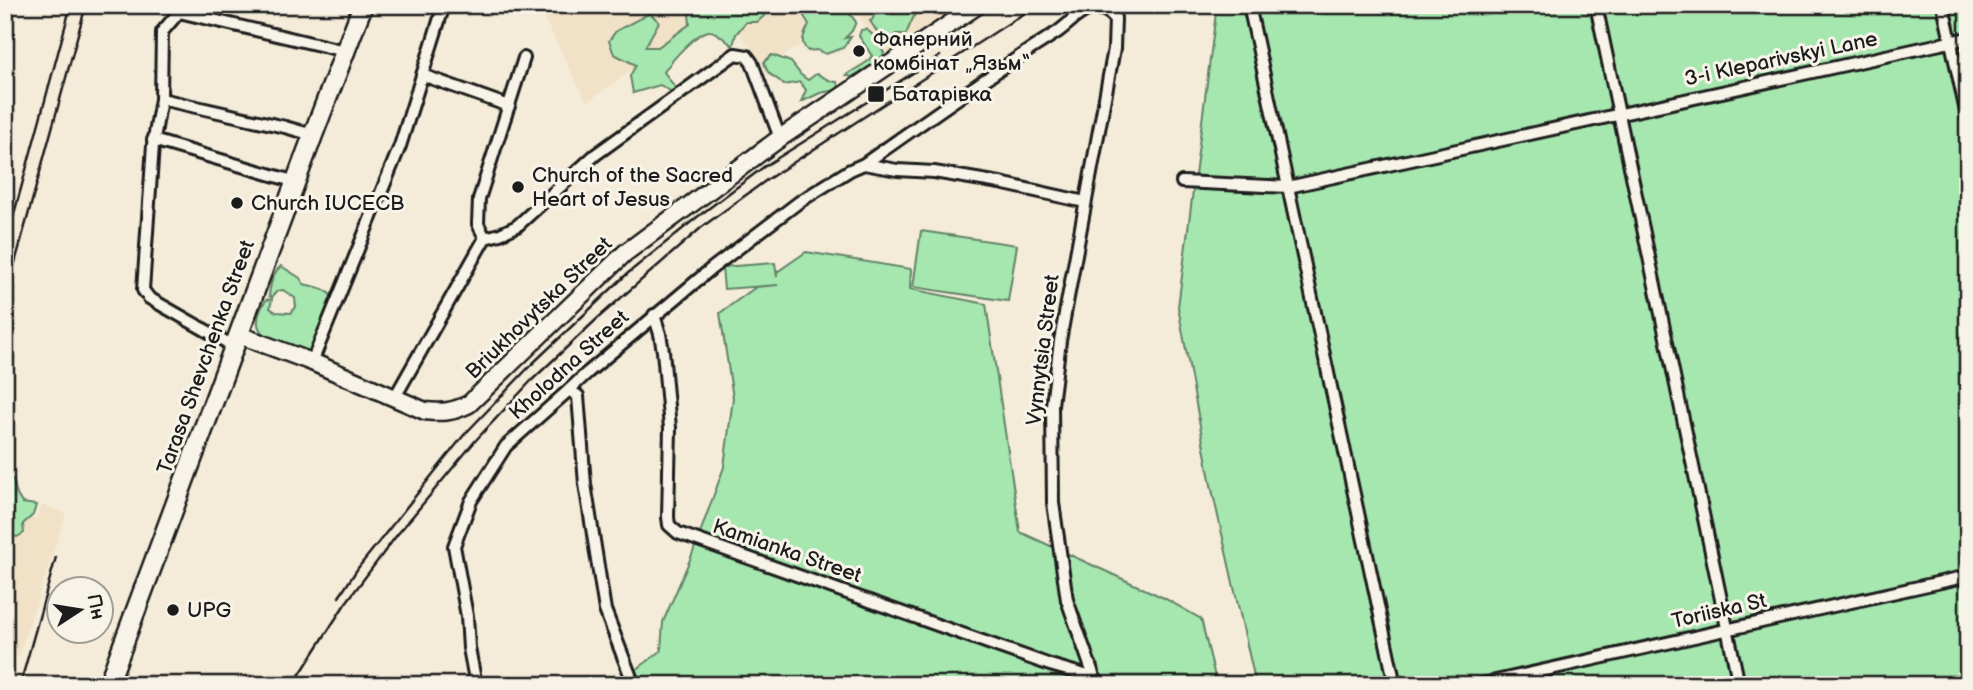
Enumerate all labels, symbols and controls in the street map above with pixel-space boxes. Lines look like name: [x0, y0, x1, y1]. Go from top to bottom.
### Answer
street label: 3-i Kleparivskyi Lane: [1682, 26, 1880, 92]
place label: Фанерний комбінат „Язьм“: [873, 27, 1030, 76]
marker: Фанерний комбінат „Язьм“: [851, 43, 867, 59]
place label: Батарівка: [892, 82, 993, 107]
marker: Батарівка: [866, 84, 886, 104]
place label: Church of the Sacred Heart of Jesus: [532, 163, 733, 212]
marker: Church of the Sacred Heart of Jesus: [510, 179, 526, 195]
place label: Church IUCECB: [251, 191, 404, 216]
marker: Church IUCECB: [229, 195, 245, 211]
street label: Briukhovytska Street: [461, 231, 618, 384]
street label: Tarasa Shevchenka Street: [152, 236, 260, 477]
street label: Vynnytsia Street: [1021, 272, 1065, 427]
street label: Kholodna Street: [504, 304, 634, 425]
street label: Kamianka Street: [709, 514, 865, 588]
north arrow: [46, 574, 116, 644]
street label: Toriiska St: [1669, 588, 1769, 634]
text: Пн: [81, 592, 109, 622]
place label: UPG: [187, 598, 232, 623]
marker: UPG: [165, 602, 181, 618]

